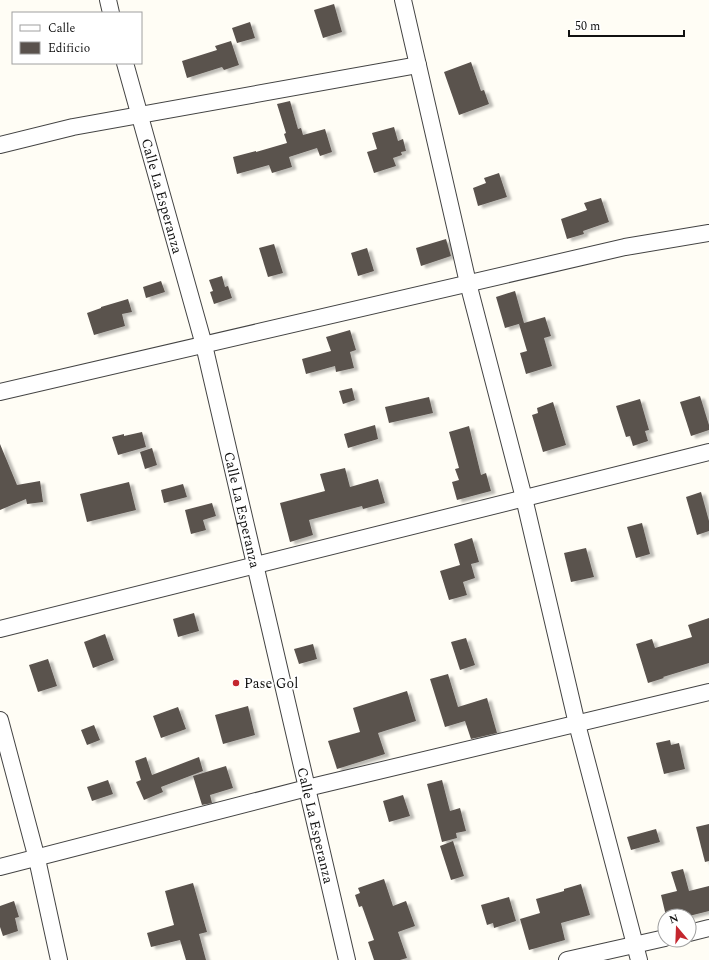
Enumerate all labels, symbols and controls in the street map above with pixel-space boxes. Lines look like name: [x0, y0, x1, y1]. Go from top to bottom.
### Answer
legend: [12, 12, 142, 64]
scale bar: [569, 12, 684, 38]
text: 50 m: [575, 17, 600, 36]
text: Calle: [48, 19, 76, 38]
text: Edificio: [48, 39, 90, 58]
street label: Calle La Esperanza: [136, 136, 188, 256]
street label: Calle La Esperanza: [219, 449, 266, 570]
place label: Pase Gol: [244, 673, 298, 694]
marker: Pase Gol: [231, 678, 241, 688]
street label: Calle La Esperanza: [292, 765, 339, 886]
north arrow: [657, 908, 697, 948]
text: N: [667, 910, 681, 929]

